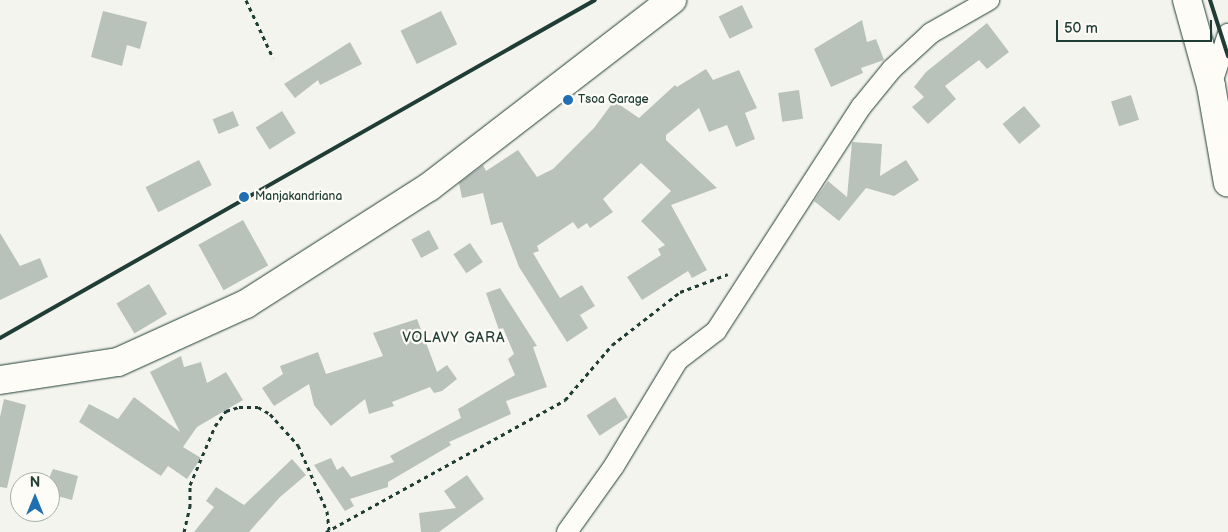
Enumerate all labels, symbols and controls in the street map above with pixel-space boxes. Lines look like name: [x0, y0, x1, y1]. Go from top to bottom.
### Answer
scale bar: [1058, 10, 1214, 42]
text: 50 m: [1064, 19, 1098, 38]
place label: Tsoa Garage: [578, 93, 649, 107]
marker: Tsoa Garage: [562, 94, 574, 106]
marker: Manjakandriana: [237, 190, 251, 204]
place label: Manjakandriana: [255, 190, 342, 204]
district label: VOLAVY GARA: [401, 330, 507, 346]
north arrow: [10, 472, 60, 522]
text: N: [30, 474, 40, 491]

